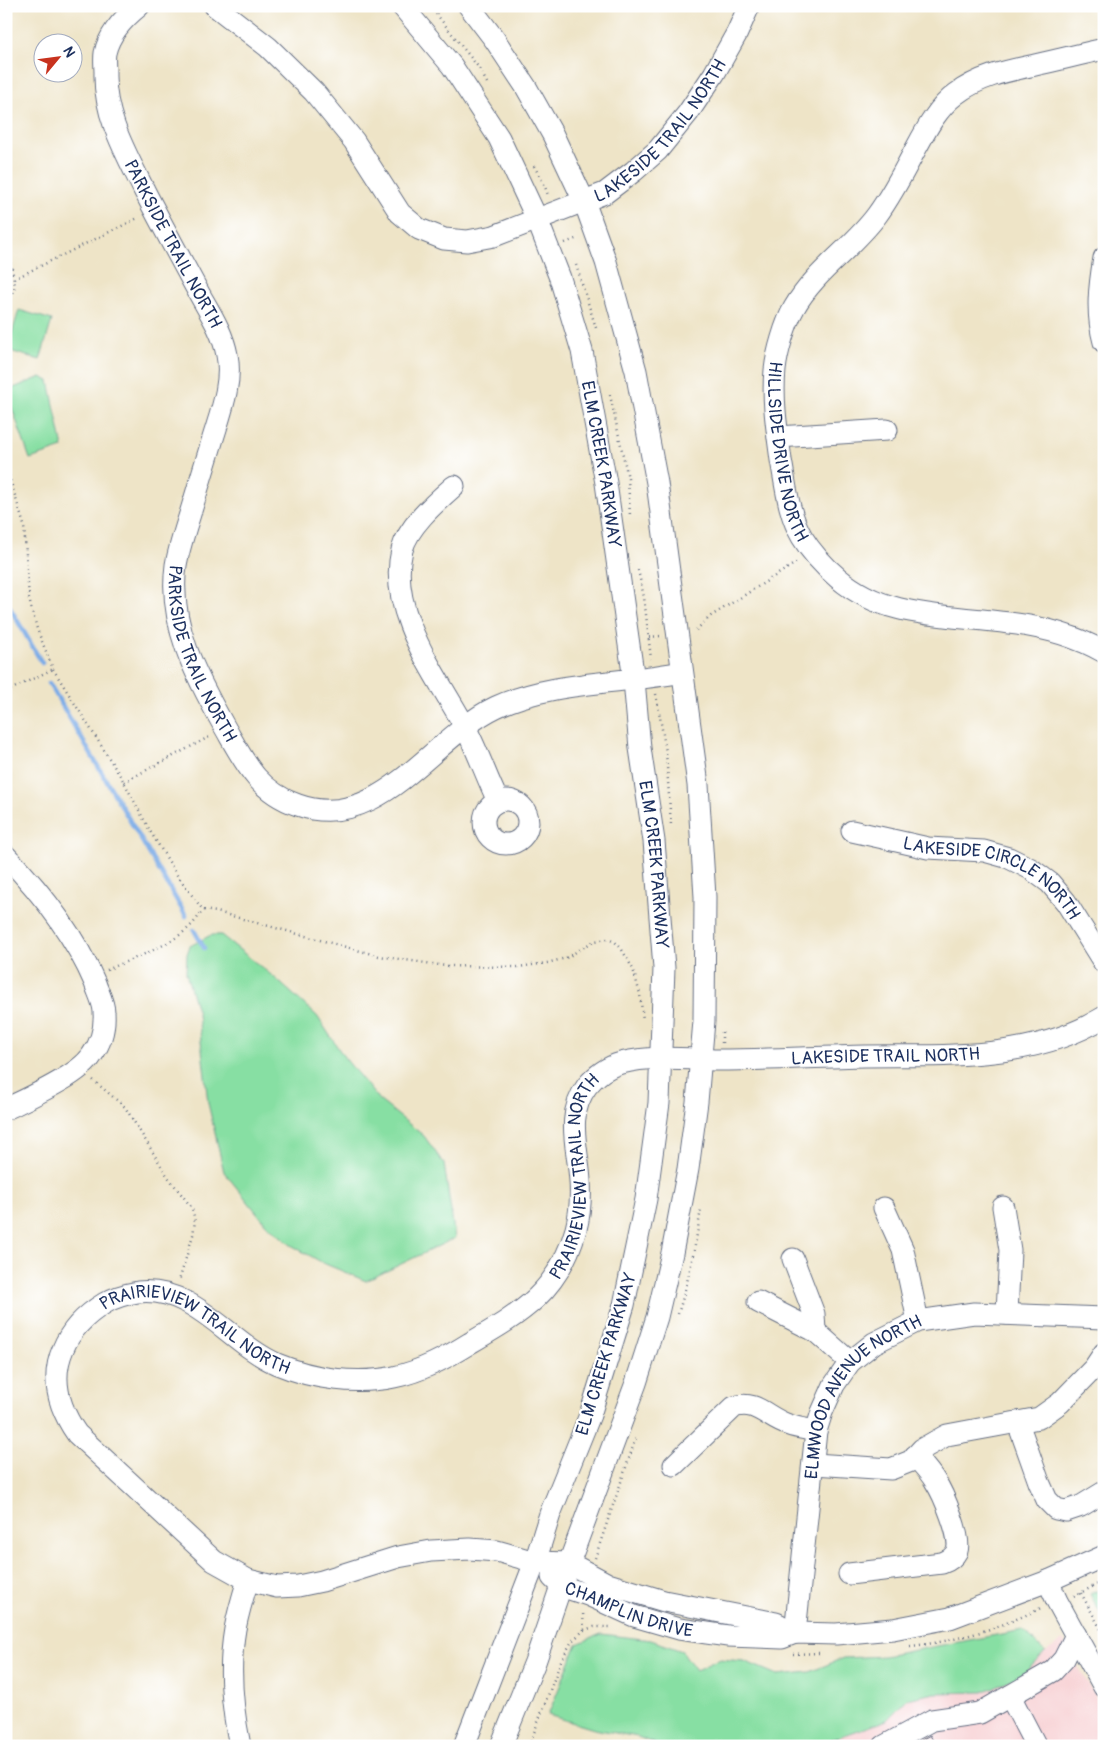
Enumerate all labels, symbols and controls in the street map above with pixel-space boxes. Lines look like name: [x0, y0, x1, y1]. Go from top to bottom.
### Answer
north arrow: [32, 32, 82, 82]
text: N: [59, 44, 79, 60]
street label: LAKESIDE TRAIL NORTH: [591, 55, 732, 208]
street label: PARKSIDE TRAIL NORTH: [119, 156, 227, 332]
street label: HILLSIDE DRIVE NORTH: [762, 360, 813, 546]
street label: ELM CREEK PARKWAY: [576, 379, 626, 550]
street label: PARKSIDE TRAIL NORTH: [163, 564, 242, 746]
street label: ELM CREEK PARKWAY: [633, 779, 673, 950]
street label: LAKESIDE CIRCLE NORTH: [901, 832, 1085, 924]
street label: LAKESIDE TRAIL NORTH: [791, 1042, 981, 1070]
street label: PRAIRIEVIEW TRAIL NORTH: [545, 1069, 605, 1284]
street label: ELM CREEK PARKWAY: [571, 1270, 642, 1438]
street label: PRAIRIEVIEW TRAIL NORTH: [95, 1280, 293, 1380]
street label: ELMWOOD AVENUE NORTH: [800, 1310, 926, 1480]
street label: CHAMPLIN DRIVE: [562, 1577, 695, 1643]

